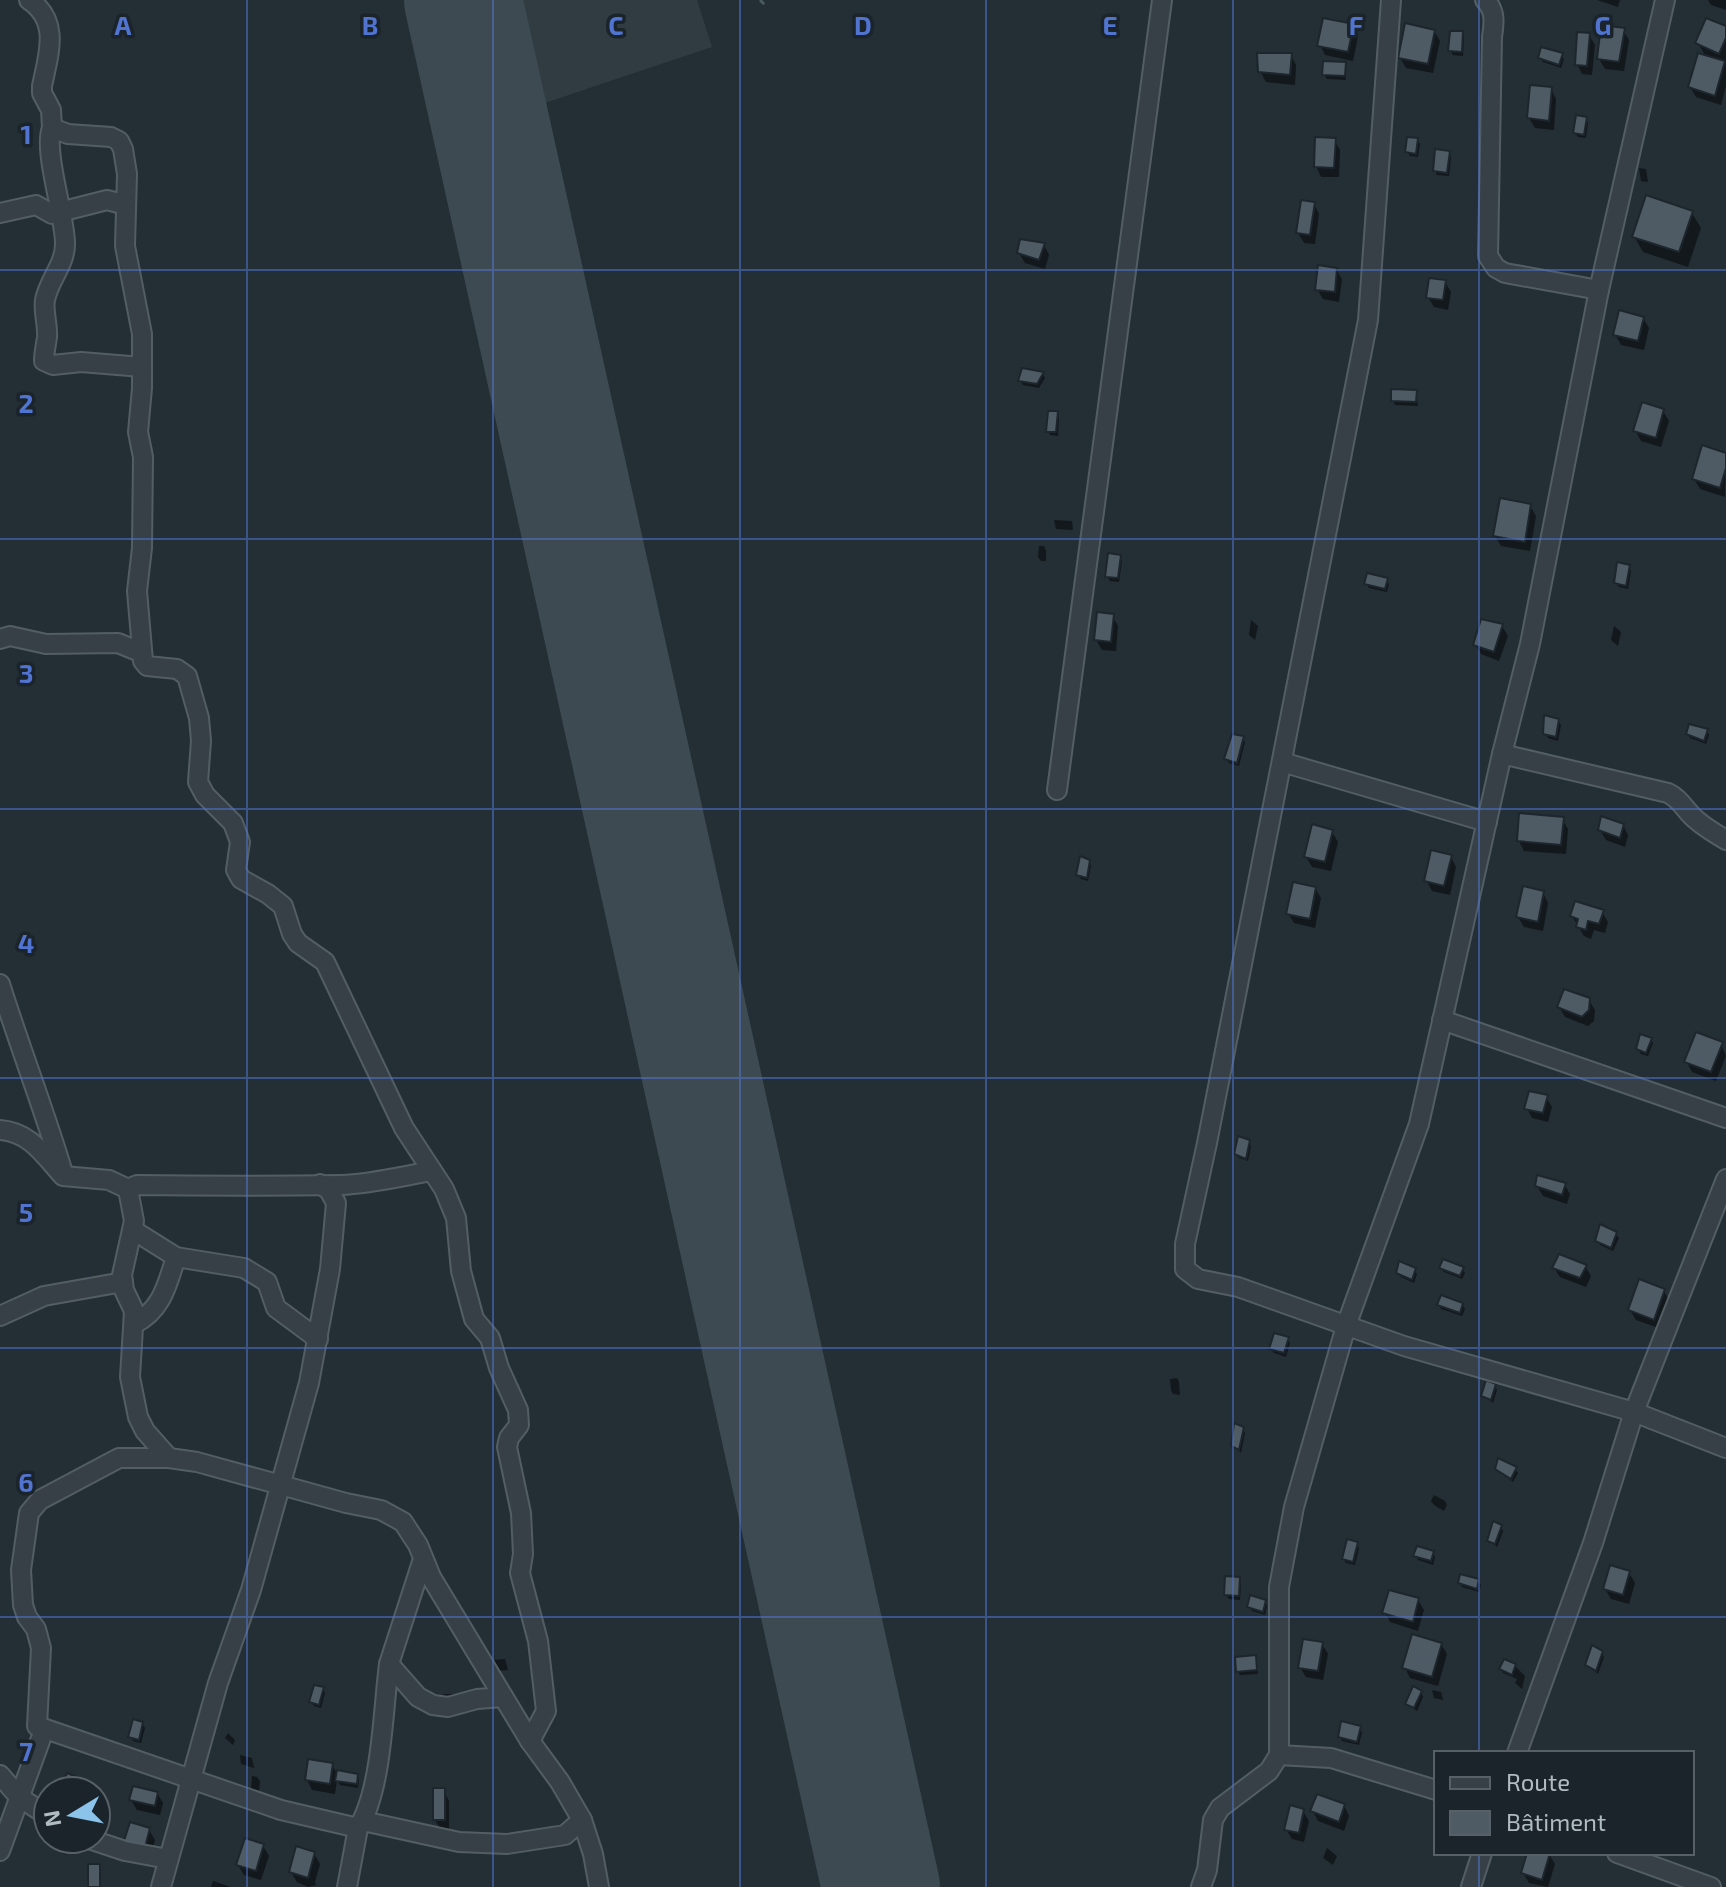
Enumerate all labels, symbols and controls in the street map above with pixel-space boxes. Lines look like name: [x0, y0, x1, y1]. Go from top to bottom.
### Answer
text: A: [115, 9, 132, 40]
text: B: [362, 9, 378, 40]
text: C: [608, 9, 624, 40]
text: D: [854, 9, 872, 40]
text: E: [1102, 9, 1118, 40]
text: F: [1349, 9, 1363, 40]
text: G: [1595, 9, 1611, 40]
text: 1: [20, 118, 32, 149]
text: 2: [18, 387, 34, 418]
text: 3: [19, 657, 33, 688]
text: 4: [18, 927, 34, 958]
text: 5: [19, 1196, 33, 1227]
text: 6: [18, 1466, 34, 1497]
text: 7: [19, 1735, 33, 1766]
legend: [1434, 1751, 1694, 1855]
text: Route: [1506, 1767, 1570, 1796]
north arrow: [32, 1775, 112, 1855]
text: Bâtiment: [1506, 1807, 1606, 1836]
text: N: [37, 1809, 66, 1829]

